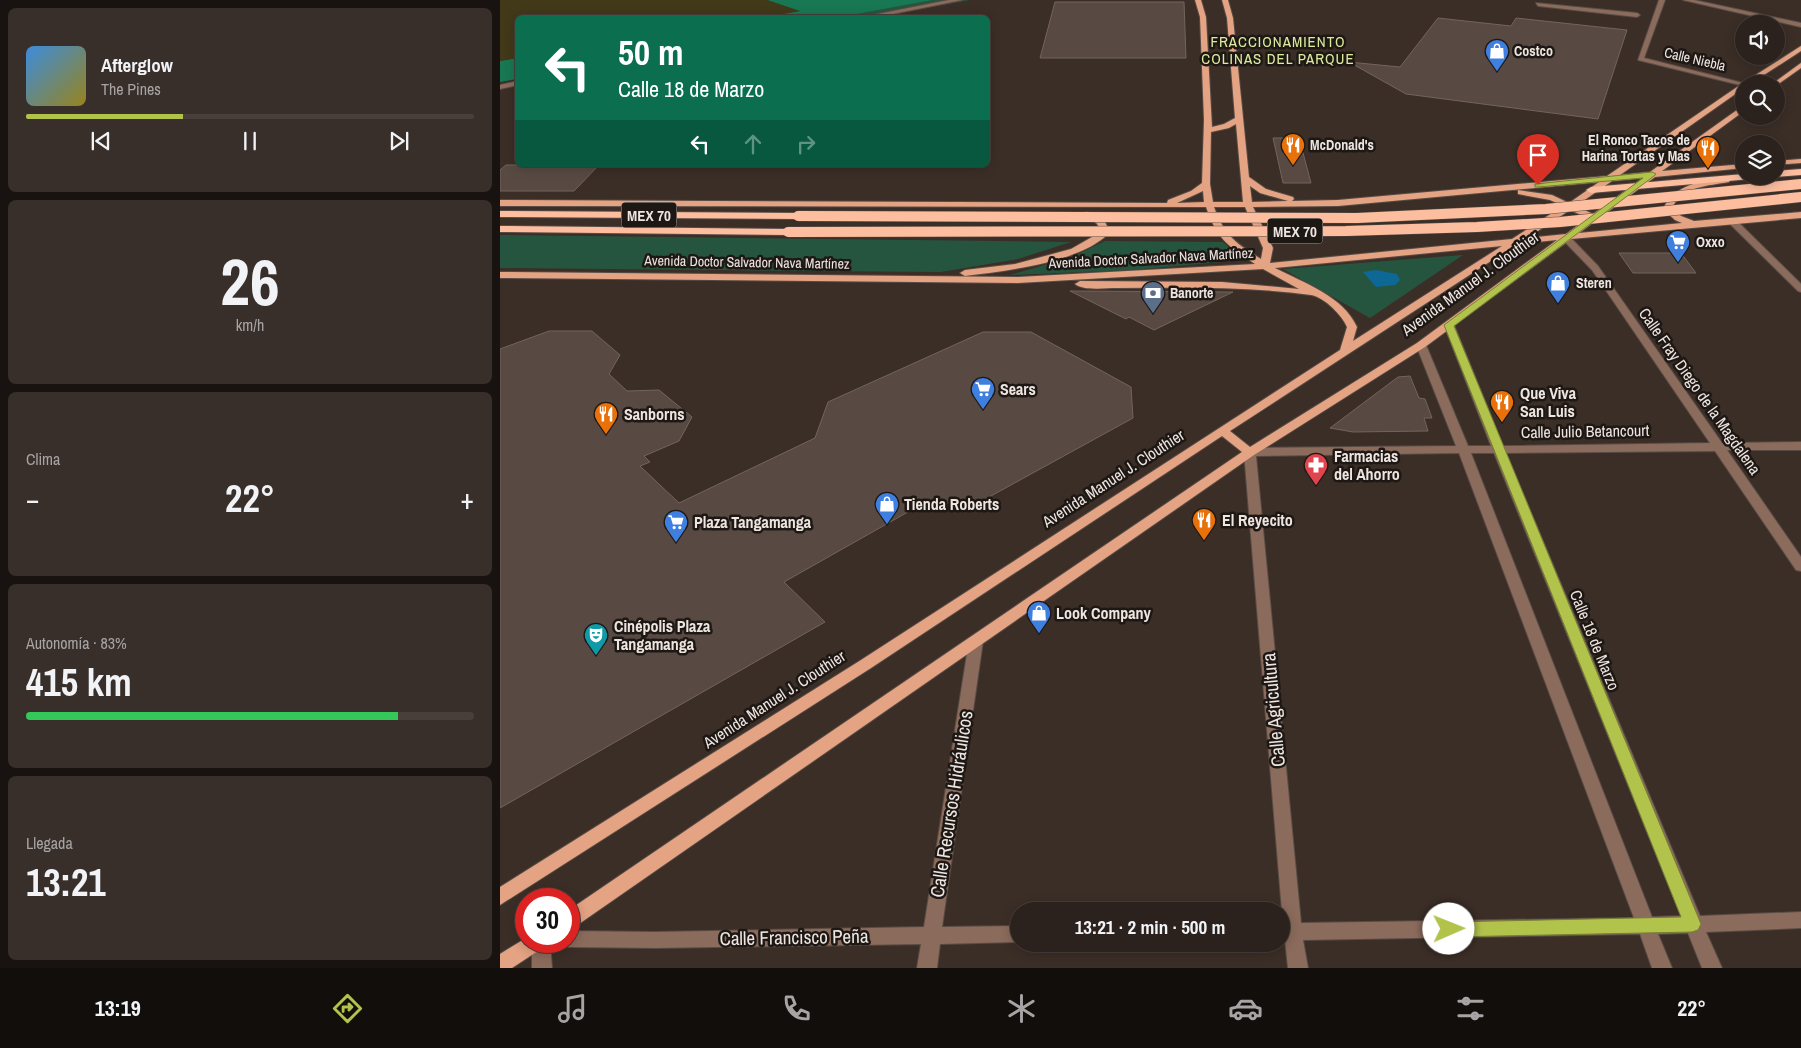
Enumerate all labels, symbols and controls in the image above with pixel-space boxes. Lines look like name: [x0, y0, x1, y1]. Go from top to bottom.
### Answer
map controls: [1735, 15, 1785, 185]
button: sound: [1735, 15, 1785, 65]
text: 50 m: [618, 29, 683, 76]
district label: FRACCIONAMIENTO COLINAS DEL PARQUE: [1201, 31, 1355, 69]
icon: left: [535, 35, 600, 100]
shop icon: Costco: [1484, 38, 1510, 72]
place label: Costco: [1514, 42, 1553, 60]
street label: Calle Niebla: [1663, 43, 1728, 75]
text: Afterglow: [101, 52, 173, 78]
text: Calle 18 de Marzo: [618, 74, 764, 104]
button: search: [1735, 75, 1785, 125]
text: The Pines: [101, 78, 161, 100]
icon: previous: [87, 127, 115, 155]
icon: pause: [236, 127, 264, 155]
icon: next: [385, 127, 413, 155]
icon: left: [686, 130, 714, 158]
icon: ahead: [739, 130, 767, 158]
icon: right: [792, 130, 820, 158]
place label: El Ronco Tacos de Harina Tortas y Mas: [1582, 131, 1690, 165]
restaurant icon: McDonald's: [1280, 132, 1306, 166]
pin: [1517, 134, 1559, 185]
restaurant icon: El Ronco Tacos de Harina Tortas y Mas: [1695, 135, 1721, 169]
button: layers: [1735, 135, 1785, 185]
place label: McDonald's: [1310, 136, 1374, 154]
icon: arrive: [1524, 141, 1552, 169]
road number: MEX 70: [622, 202, 676, 228]
road number: MEX 70: [1268, 218, 1322, 244]
street label: Avenida Manuel J. Clouthier: [1396, 225, 1544, 341]
supermarket icon: Oxxo: [1665, 229, 1691, 263]
place label: Oxxo: [1696, 233, 1725, 251]
text: 26: [220, 238, 280, 325]
street label: Avenida Doctor Salvador Nava Martínez: [1047, 244, 1254, 272]
street label: Avenida Doctor Salvador Nava Martínez: [643, 251, 850, 273]
shop icon: Steren: [1545, 270, 1571, 304]
place label: Steren: [1576, 274, 1612, 292]
bank icon: Banorte: [1140, 280, 1166, 314]
place label: Banorte: [1170, 284, 1213, 302]
street label: Calle Fray Diego de la Magdalena: [1634, 303, 1767, 479]
text: km/h: [236, 314, 264, 336]
supermarket icon: Sears: [970, 376, 996, 410]
place label: Sears: [1000, 378, 1036, 400]
place label: Que Viva San Luis: [1520, 382, 1577, 422]
restaurant icon: Que Viva San Luis: [1489, 389, 1515, 423]
restaurant icon: Sanborns: [593, 401, 619, 435]
place label: Sanborns: [624, 403, 685, 425]
street label: Calle Julio Betancourt: [1521, 419, 1650, 443]
street label: Avenida Manuel J. Clouthier: [1037, 423, 1189, 533]
place label: Farmacias del Ahorro: [1334, 445, 1400, 485]
text: Clima: [26, 448, 60, 470]
pharmacy icon: Farmacias del Ahorro: [1303, 452, 1329, 486]
text: 22°: [225, 473, 275, 524]
text: −: [26, 480, 39, 518]
text: +: [461, 480, 474, 518]
shop icon: Tienda Roberts: [874, 491, 900, 525]
place label: Tienda Roberts: [904, 493, 999, 515]
restaurant icon: El Reyecito: [1191, 507, 1217, 541]
supermarket icon: Plaza Tangamanga: [663, 509, 689, 543]
place label: El Reyecito: [1222, 509, 1293, 531]
place label: Plaza Tangamanga: [694, 511, 812, 533]
street label: Calle 18 de Marzo: [1565, 587, 1625, 693]
shop icon: Look Company: [1026, 600, 1052, 634]
place label: Look Company: [1056, 602, 1151, 624]
place label: Cinépolis Plaza Tangamanga: [614, 615, 711, 655]
theatre icon: Cinépolis Plaza Tangamanga: [583, 622, 609, 656]
text: Autonomía · 83%: [26, 632, 127, 654]
street label: Avenida Manuel J. Clouthier: [698, 644, 850, 754]
street label: Calle Agricultura: [1255, 652, 1291, 768]
text: 415 km: [26, 657, 132, 708]
street label: Calle Recursos Hidráulicos: [923, 709, 979, 899]
text: Llegada: [26, 832, 73, 854]
text: 13:21: [26, 857, 106, 908]
speed limit sign: 30: [515, 888, 580, 953]
position arrow: [1422, 902, 1474, 954]
text: 13:21 · 2 min · 500 m: [1075, 914, 1225, 940]
street label: Calle Francisco Peña: [719, 923, 869, 951]
icon: directions: [330, 991, 365, 1026]
icon: music: [555, 991, 590, 1026]
icon: phone: [779, 991, 814, 1026]
icon: climate: [1004, 991, 1039, 1026]
icon: car: [1228, 991, 1263, 1026]
icon: filters: [1453, 991, 1488, 1026]
text: 13:19: [95, 993, 141, 1023]
text: 22°: [1677, 993, 1706, 1023]

